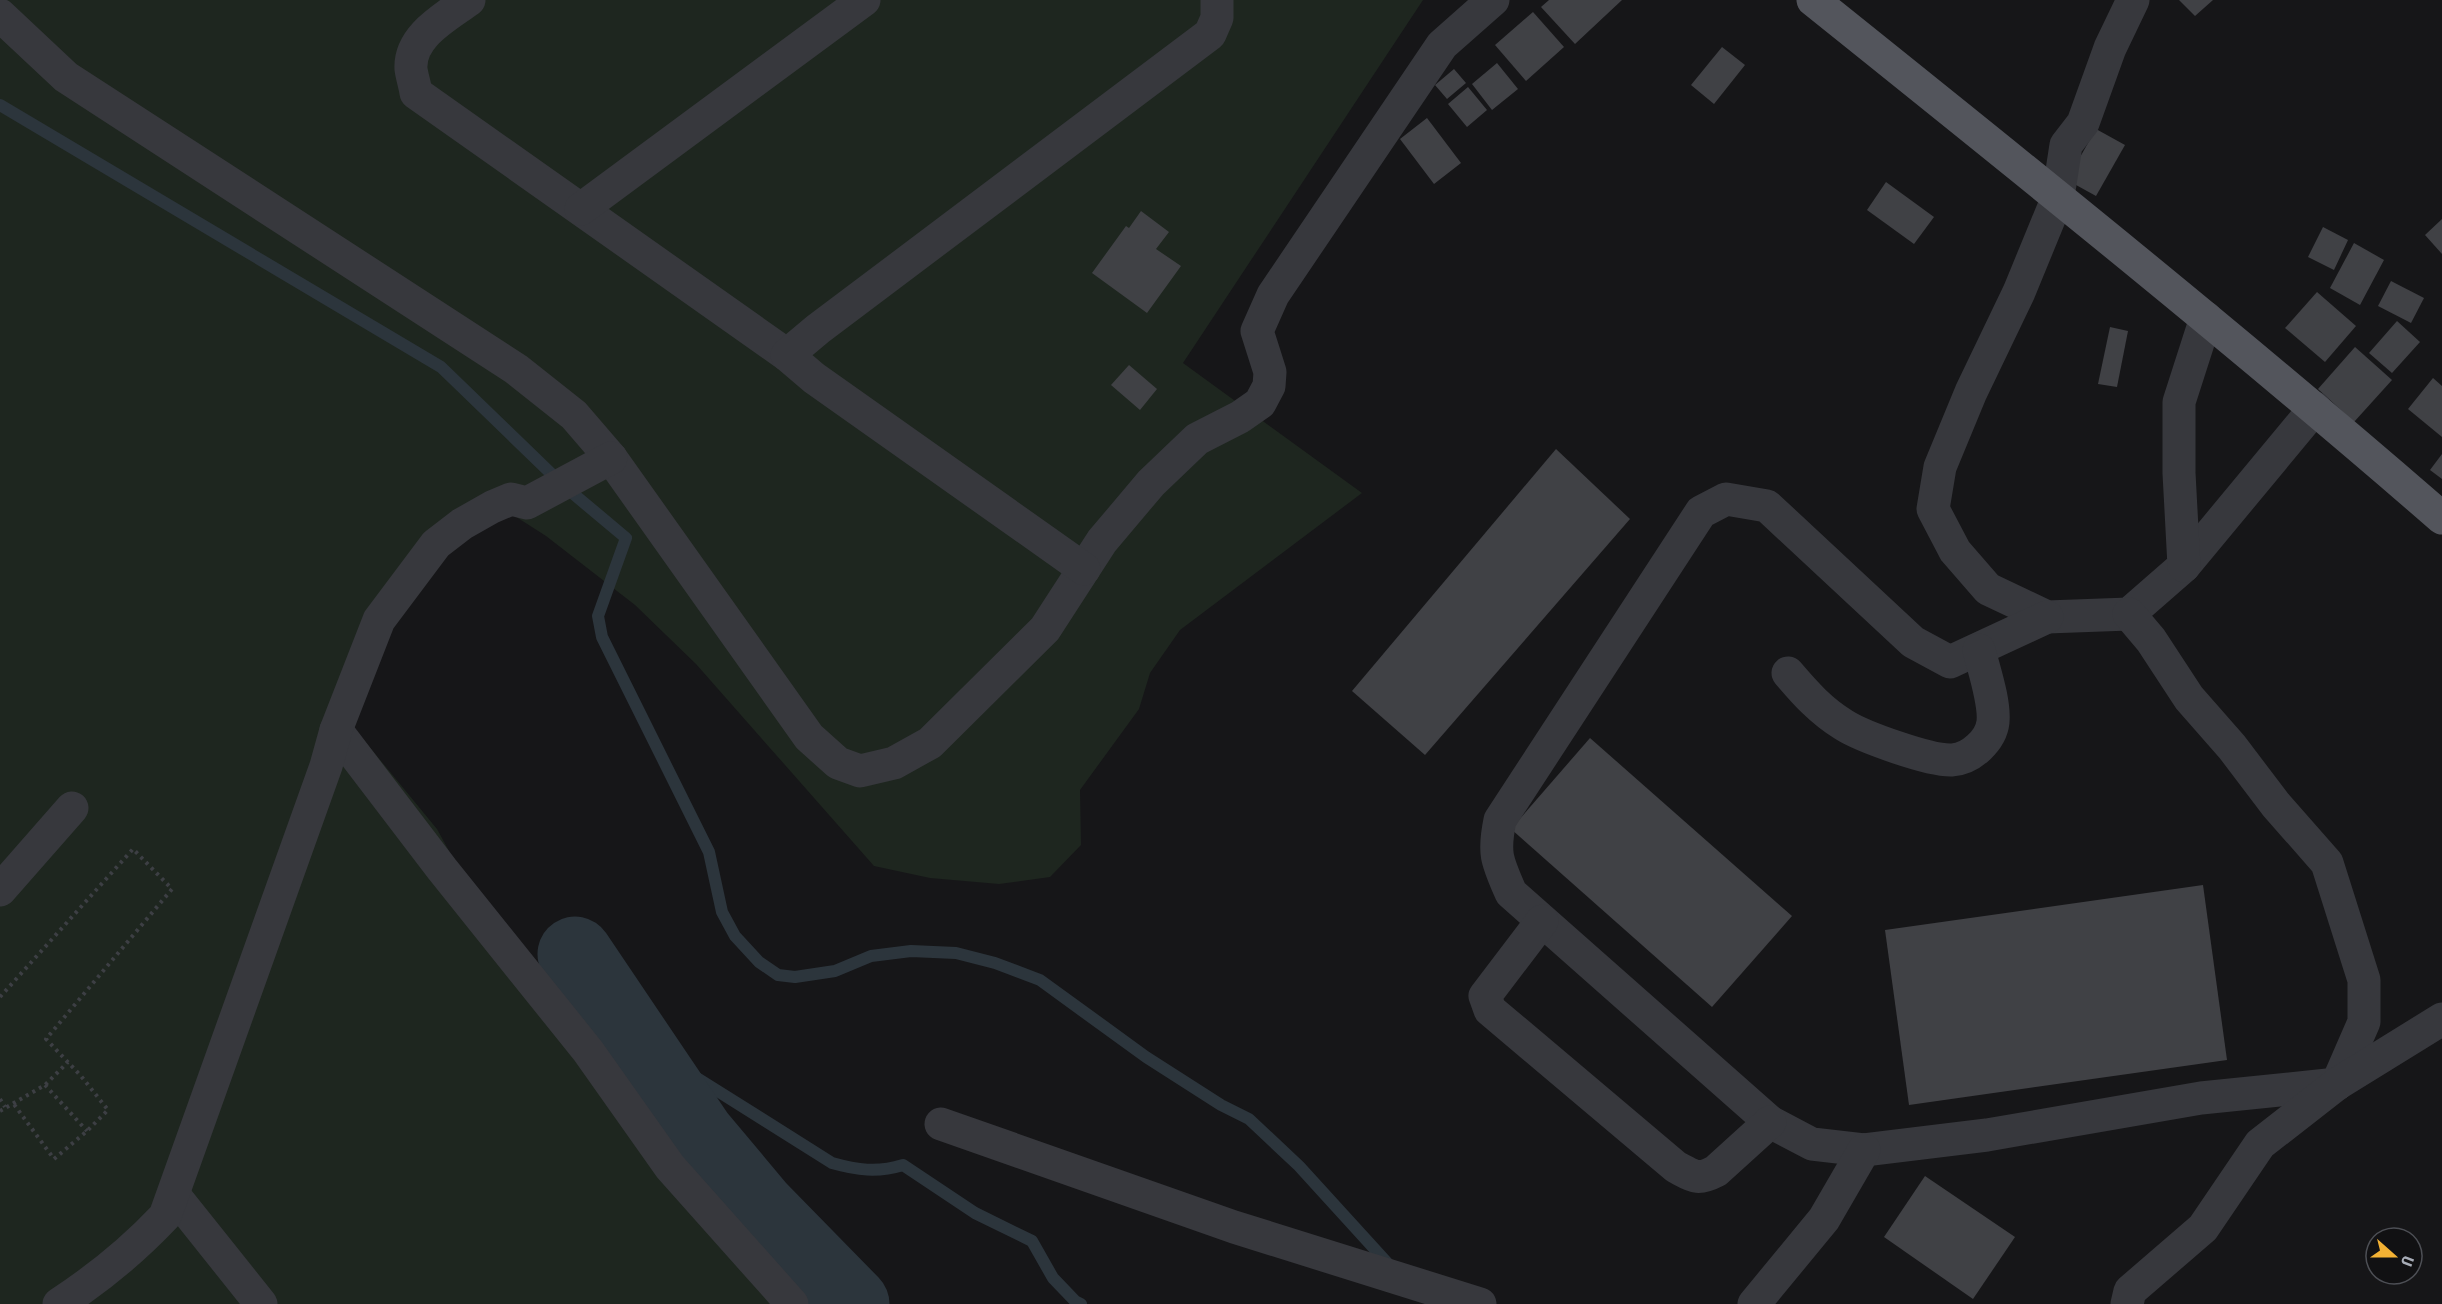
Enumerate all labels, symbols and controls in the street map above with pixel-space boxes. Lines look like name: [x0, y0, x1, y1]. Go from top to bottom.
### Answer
north arrow: [2364, 1226, 2424, 1286]
text: U: [2397, 1253, 2418, 1269]

